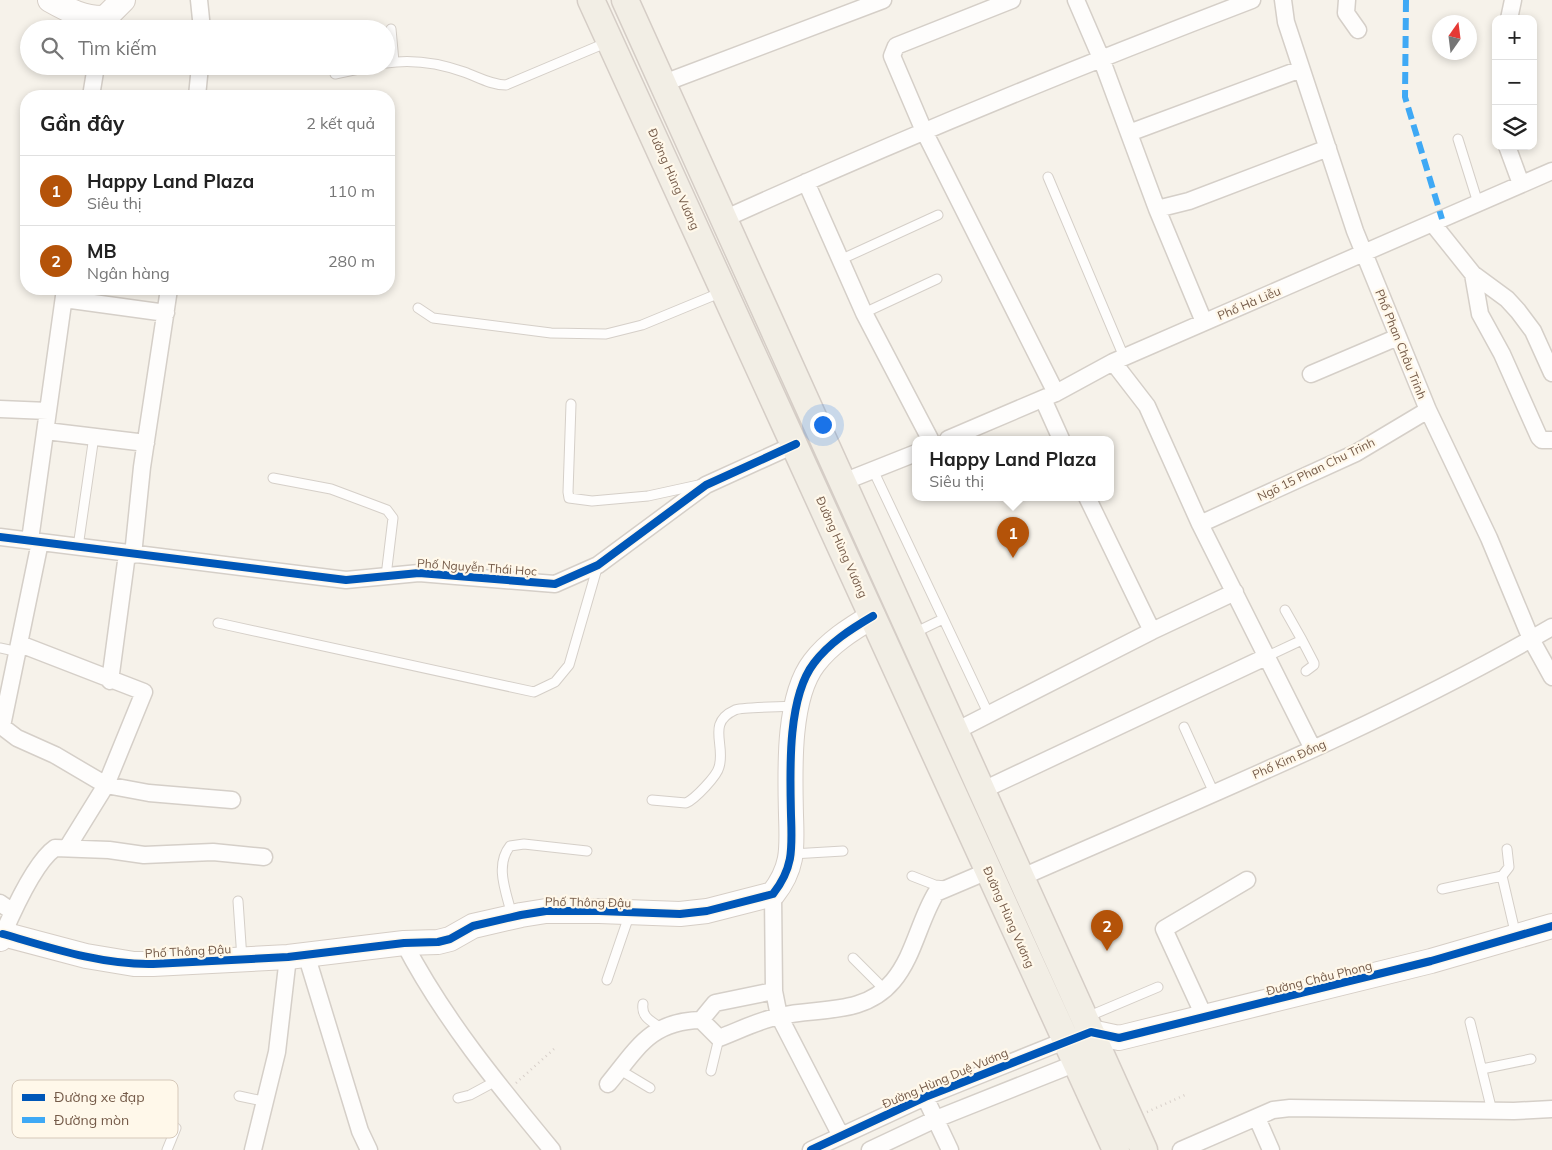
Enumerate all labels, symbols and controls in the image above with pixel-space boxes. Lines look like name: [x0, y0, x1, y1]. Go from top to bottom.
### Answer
north arrow: [1432, 15, 1477, 60]
map controls: [1492, 15, 1537, 150]
button: +: [1492, 15, 1537, 60]
search box: [20, 20, 395, 75]
icon: search: [38, 34, 66, 62]
text: Tìm kiếm: [78, 36, 157, 60]
button: −: [1492, 60, 1537, 105]
button: layers: [1492, 105, 1537, 150]
text: Gần đây: [40, 110, 124, 136]
text: 2 kết quả: [306, 113, 375, 133]
street label: Đường Hùng Vương: [645, 126, 703, 232]
text: Happy Land Plaza: [87, 169, 254, 193]
text: 1: [51, 181, 61, 201]
text: 110 m: [328, 181, 375, 201]
text: Siêu thị: [87, 193, 142, 213]
text: MB: [87, 239, 117, 263]
text: 2: [51, 251, 61, 271]
text: 280 m: [328, 251, 375, 271]
text: Ngân hàng: [87, 263, 170, 283]
street label: Phố Hà Liễu: [1215, 283, 1283, 323]
street label: Phố Phan Châu Trinh: [1372, 287, 1430, 401]
your location: [810, 412, 836, 438]
street label: Ngõ 15 Phan Chu Trinh: [1255, 434, 1377, 504]
popup: [912, 436, 1114, 501]
text: Happy Land Plaza: [929, 447, 1097, 471]
text: Siêu thị: [929, 471, 984, 491]
street label: Đường Hùng Vương: [813, 494, 871, 600]
pin: 1: [997, 517, 1029, 558]
street label: Phố Nguyễn Thái Học: [416, 555, 538, 579]
street label: Phố Kim Đồng: [1250, 736, 1328, 782]
street label: Đường Hùng Vương: [980, 864, 1038, 970]
street label: Phố Thông Đậu: [545, 894, 631, 910]
pin: 2: [1091, 910, 1123, 951]
street label: Phố Thông Đậu: [144, 941, 232, 961]
street label: Đường Châu Phong: [1264, 958, 1374, 998]
street label: Đường Hùng Duệ Vương: [880, 1045, 1010, 1111]
legend: [12, 1080, 178, 1138]
text: Đường xe đạp: [54, 1088, 145, 1106]
text: Đường mòn: [54, 1111, 129, 1129]

